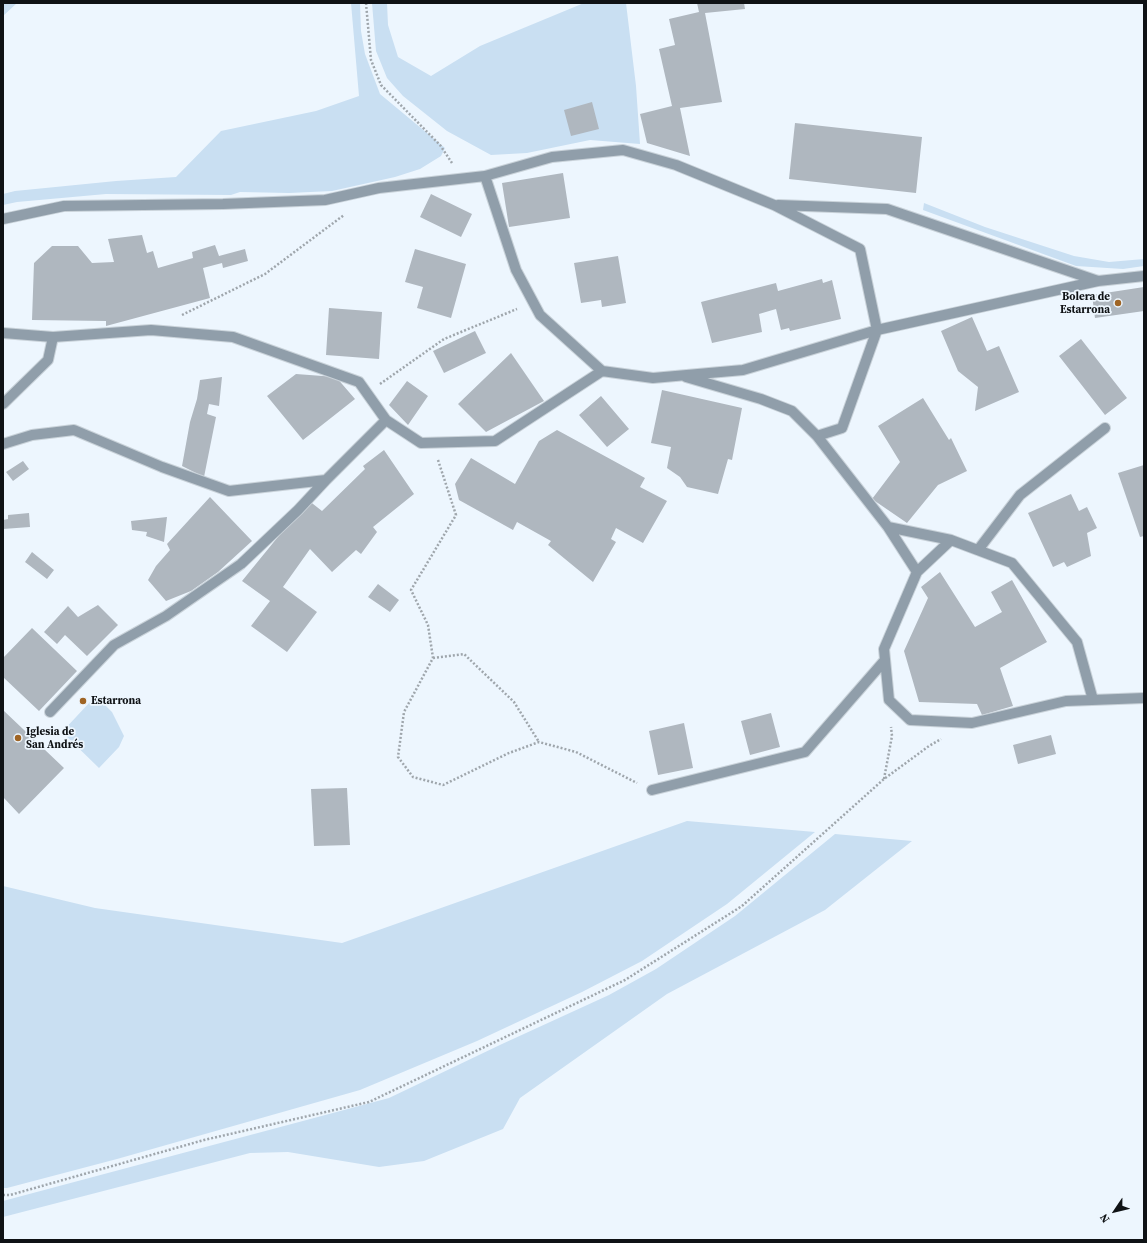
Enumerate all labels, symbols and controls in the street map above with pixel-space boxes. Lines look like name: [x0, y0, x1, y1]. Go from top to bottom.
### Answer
place label: Bolera de Estarrona: [1060, 290, 1110, 316]
marker: Bolera de Estarrona: [1113, 298, 1123, 308]
place label: Estarrona: [91, 694, 141, 708]
marker: Estarrona: [78, 696, 88, 706]
place label: Iglesia de San Andrés: [26, 725, 83, 751]
marker: Iglesia de San Andrés: [13, 733, 23, 743]
north arrow: [1095, 1191, 1135, 1231]
text: N: [1096, 1211, 1113, 1226]

